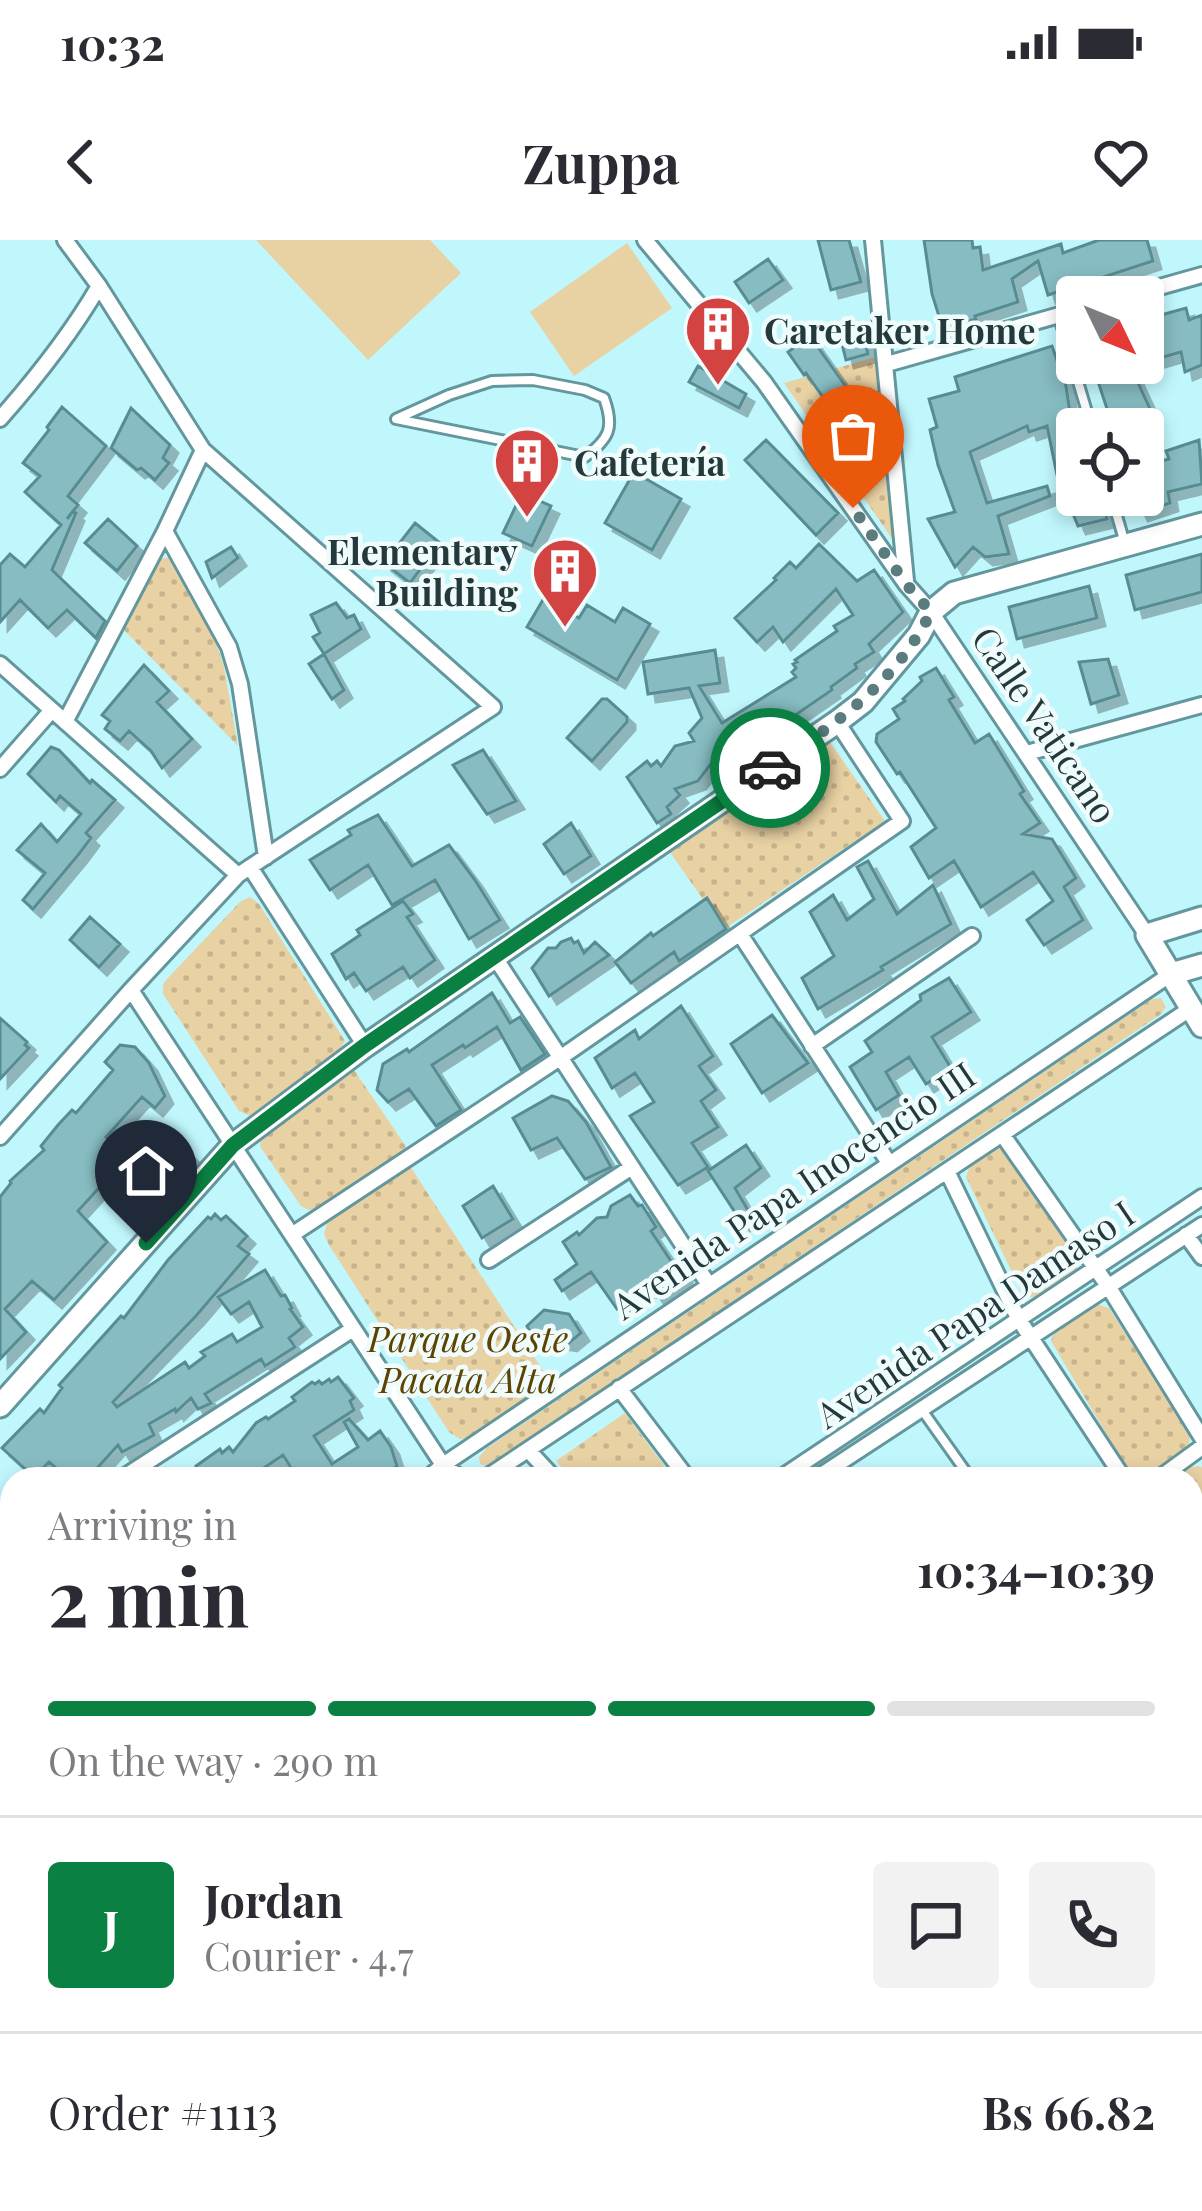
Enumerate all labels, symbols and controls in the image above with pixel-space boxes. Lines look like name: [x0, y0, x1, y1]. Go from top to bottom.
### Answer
text: 10:32: [60, 12, 165, 72]
text: Zuppa: [522, 126, 680, 198]
icon: back: [48, 129, 114, 195]
icon: heart: [1088, 129, 1154, 195]
north arrow: [1056, 276, 1164, 384]
map controls: [1056, 276, 1164, 516]
building icon: Caretaker Home: [683, 294, 753, 388]
place label: Caretaker Home: [764, 305, 1036, 353]
pin: [802, 385, 904, 508]
icon: bag: [820, 403, 886, 469]
button: locate: [1056, 408, 1164, 516]
building icon: Cafetería: [492, 426, 562, 520]
place label: Cafetería: [574, 437, 726, 485]
place label: Elementary Building: [327, 526, 518, 615]
building icon: Elementary Building: [530, 536, 600, 630]
street label: Calle Vaticano: [963, 616, 1129, 832]
courier: [710, 708, 830, 828]
icon: car: [737, 735, 803, 801]
street label: Avenida Papa Inocencio III: [601, 1050, 984, 1329]
pin: [95, 1120, 197, 1243]
icon: home: [113, 1138, 179, 1204]
street label: Avenida Papa Damaso I: [805, 1188, 1143, 1438]
park label: Parque Oeste Pacata Alta: [366, 1313, 568, 1402]
text: Arriving in: [48, 1498, 237, 1550]
text: 10:34–10:39: [917, 1539, 1155, 1599]
text: 2 min: [48, 1543, 249, 1647]
text: On the way · 290 m: [48, 1734, 378, 1786]
button: chat: [873, 1862, 999, 1988]
button: phone: [1029, 1862, 1155, 1988]
text: Jordan: [204, 1869, 343, 1929]
text: J: [103, 1895, 119, 1955]
text: Courier · 4.7: [204, 1929, 414, 1981]
text: Order #1113: [48, 2081, 278, 2141]
text: Bs 66.82: [982, 2081, 1155, 2141]

